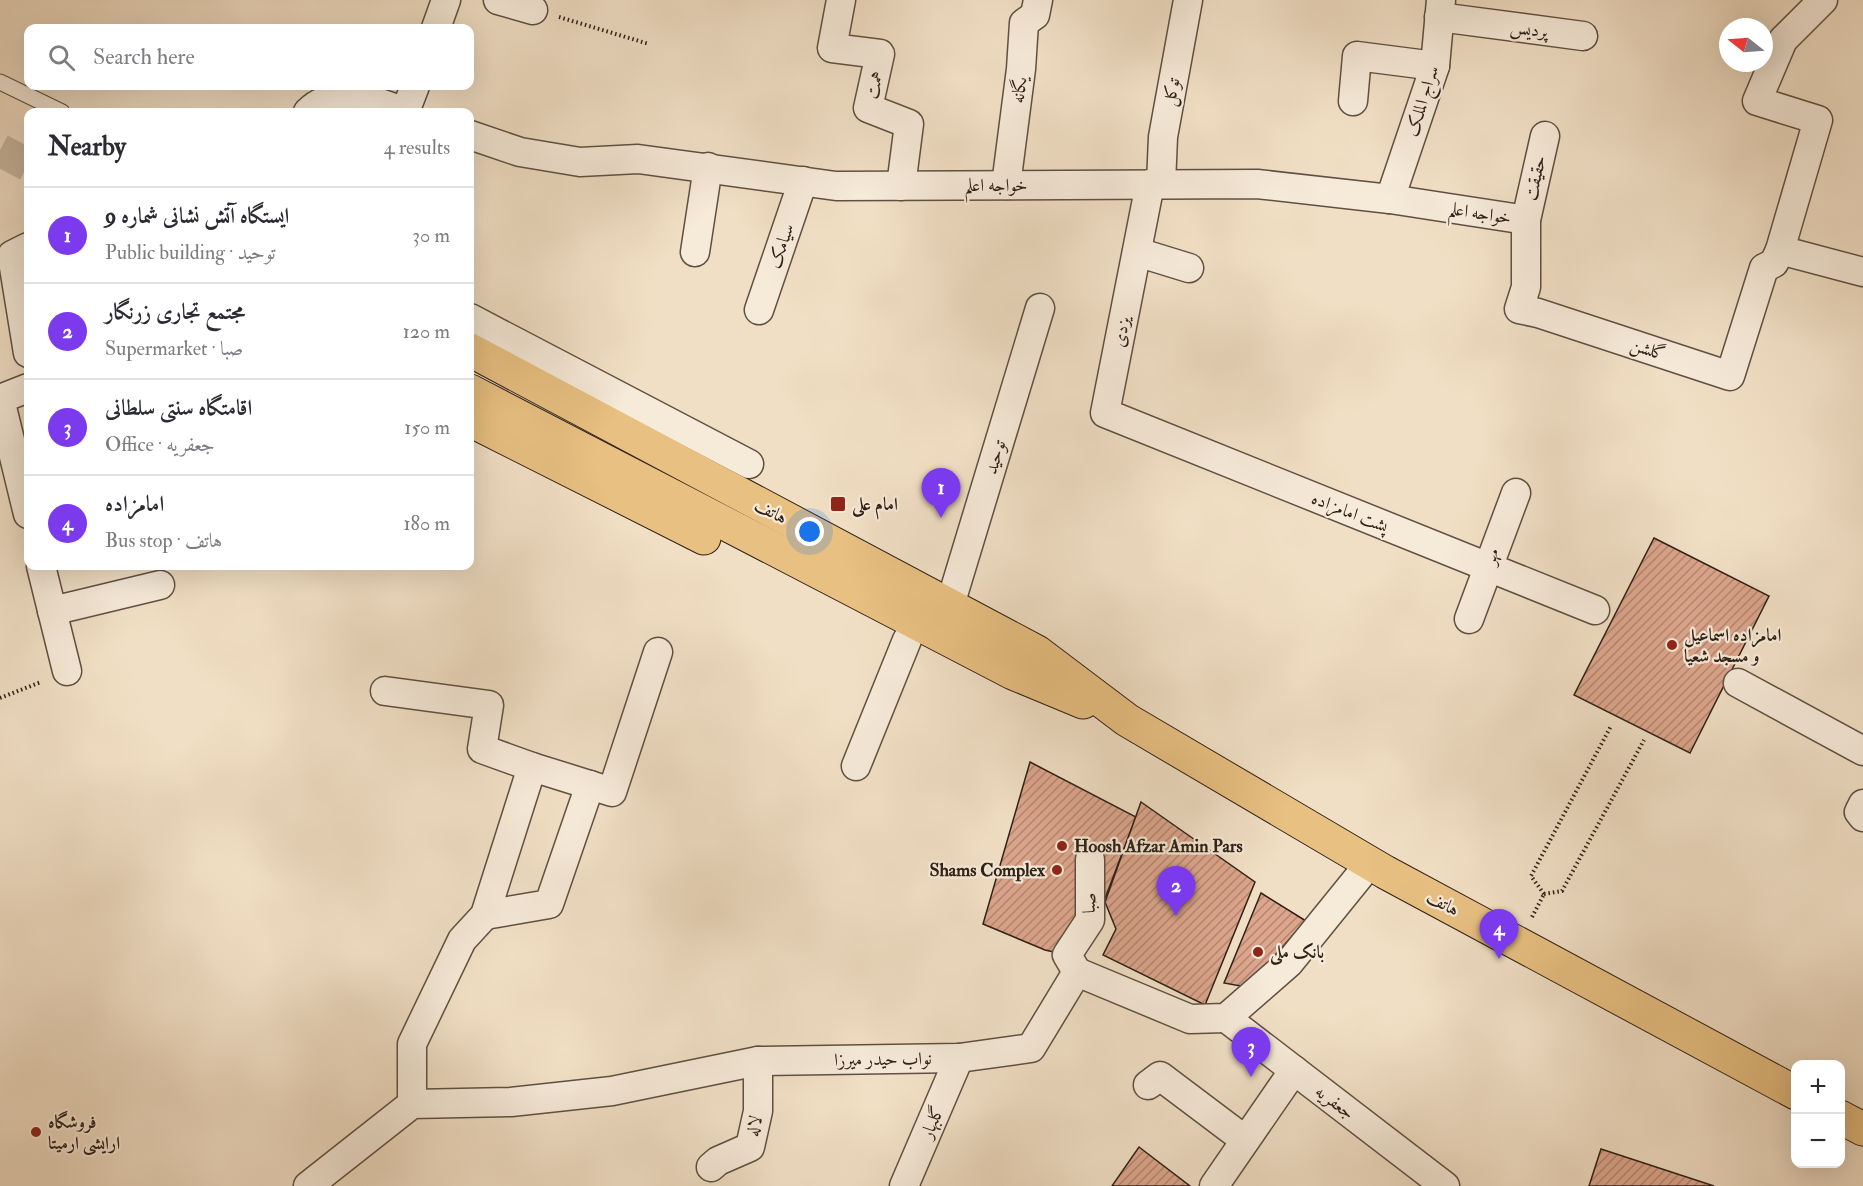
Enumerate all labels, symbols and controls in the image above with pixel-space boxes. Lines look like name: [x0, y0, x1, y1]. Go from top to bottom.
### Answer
street label: پردیس: [1509, 15, 1551, 44]
north arrow: [1719, 18, 1773, 72]
search box: [24, 24, 474, 90]
icon: search: [45, 41, 78, 74]
text: Search here: [93, 43, 195, 71]
street label: سراج الملک: [1401, 63, 1448, 141]
street label: همت: [860, 69, 889, 101]
street label: یگانه: [1005, 74, 1033, 105]
street label: توکل: [1157, 75, 1186, 108]
text: Nearby: [48, 131, 126, 163]
text: 4 results: [384, 135, 450, 160]
street label: حقیقت: [1519, 153, 1552, 203]
street label: خواجه اعلم: [964, 174, 1028, 203]
street label: خواجه اعلم: [1446, 197, 1513, 236]
text: ایستگاه آتش نشانی شماره 9: [105, 202, 289, 230]
street label: سیامک: [763, 221, 800, 272]
text: 1: [64, 223, 71, 248]
text: 30 m: [412, 223, 450, 248]
text: Public building · توحید: [105, 240, 276, 265]
text: مجتمع تجاری زرنگار: [105, 298, 245, 326]
street label: یزدی: [1107, 313, 1136, 349]
text: 2: [62, 319, 73, 344]
text: 120 m: [403, 319, 450, 344]
street label: گلشن: [1627, 333, 1668, 366]
text: Supermarket · صبا: [105, 336, 243, 361]
text: اقامتگاه سنتی سلطانی: [105, 394, 252, 422]
text: 3: [64, 415, 71, 440]
text: 150 m: [404, 415, 450, 440]
text: Office · جعفریه: [105, 432, 215, 457]
street label: توحید: [979, 437, 1012, 477]
pin: 1: [922, 468, 960, 518]
street label: پشت امامزاده: [1308, 487, 1393, 540]
text: امامزاده: [105, 490, 164, 518]
street label: هاتف: [750, 493, 791, 530]
place label: امام علی: [851, 493, 898, 520]
marker: امام علی: [829, 495, 847, 513]
text: 4: [62, 511, 73, 536]
text: 180 m: [403, 511, 450, 536]
your location: [795, 517, 824, 546]
text: Bus stop · هاتف: [105, 528, 222, 553]
street label: مهر: [1477, 545, 1505, 569]
place label: امامزاده اسماعیل و مسجد شعیا: [1684, 624, 1781, 668]
marker: امامزاده اسماعیل و مسجد شعیا: [1665, 638, 1679, 652]
place label: Hoosh Afzar Amin Pars: [1074, 835, 1243, 858]
marker: Hoosh Afzar Amin Pars: [1055, 839, 1069, 853]
place label: Shams Complex: [929, 859, 1046, 882]
marker: Shams Complex: [1050, 863, 1064, 877]
pin: 2: [1156, 866, 1196, 916]
street label: هاتف: [1422, 885, 1463, 922]
street label: صبا: [1078, 892, 1101, 914]
pin: 4: [1480, 910, 1518, 959]
place label: بانک ملی: [1269, 941, 1324, 966]
marker: بانک ملی: [1251, 945, 1265, 959]
pin: 3: [1232, 1028, 1270, 1077]
street label: نواب حیدر میرزا: [834, 1047, 932, 1072]
map controls: [1791, 1060, 1845, 1168]
button: +: [1791, 1060, 1845, 1114]
street label: جعفریه: [1310, 1080, 1359, 1125]
street label: گلبهار: [915, 1102, 950, 1144]
place label: فروشگاه ارایشی ارمیتا: [48, 1110, 120, 1156]
street label: لاله: [741, 1114, 768, 1139]
button: −: [1791, 1114, 1845, 1168]
marker: فروشگاه ارایشی ارمیتا: [29, 1125, 43, 1139]

